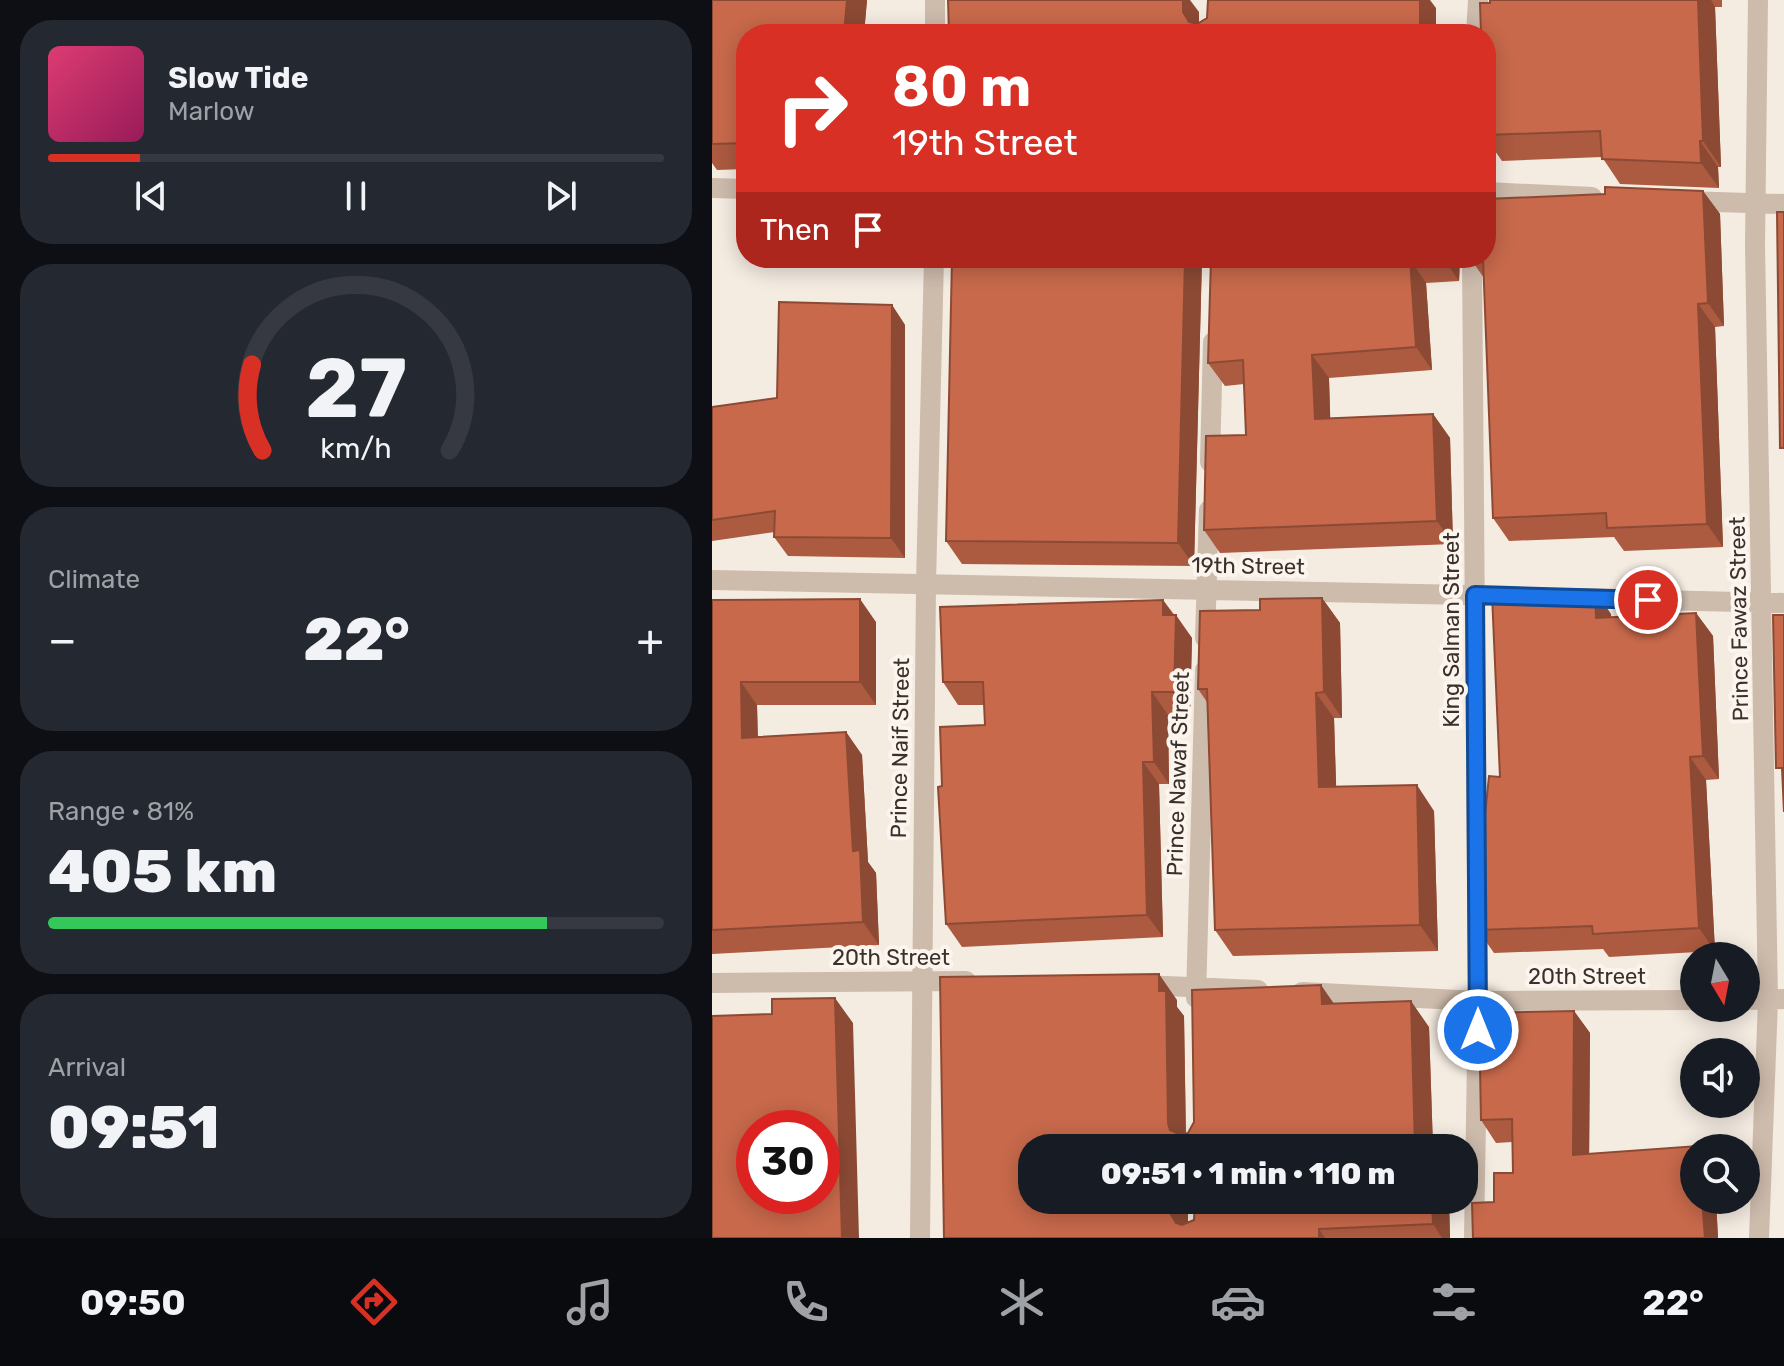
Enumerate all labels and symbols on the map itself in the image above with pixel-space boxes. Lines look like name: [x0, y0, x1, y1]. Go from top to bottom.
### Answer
street label: Prince Fawaz Street: [1724, 516, 1754, 722]
street label: King Salman Street: [1438, 532, 1465, 728]
street label: 19th Street: [1191, 552, 1305, 580]
pin: [1614, 566, 1682, 634]
street label: Prince Naif Street: [885, 657, 915, 839]
street label: Prince Nawaf Street: [1161, 671, 1195, 877]
north arrow: [1680, 942, 1760, 1022]
street label: 20th Street: [832, 944, 950, 971]
street label: 20th Street: [1528, 963, 1646, 990]
position arrow: [1436, 988, 1520, 1072]
speed limit sign: 30: [736, 1110, 840, 1214]

